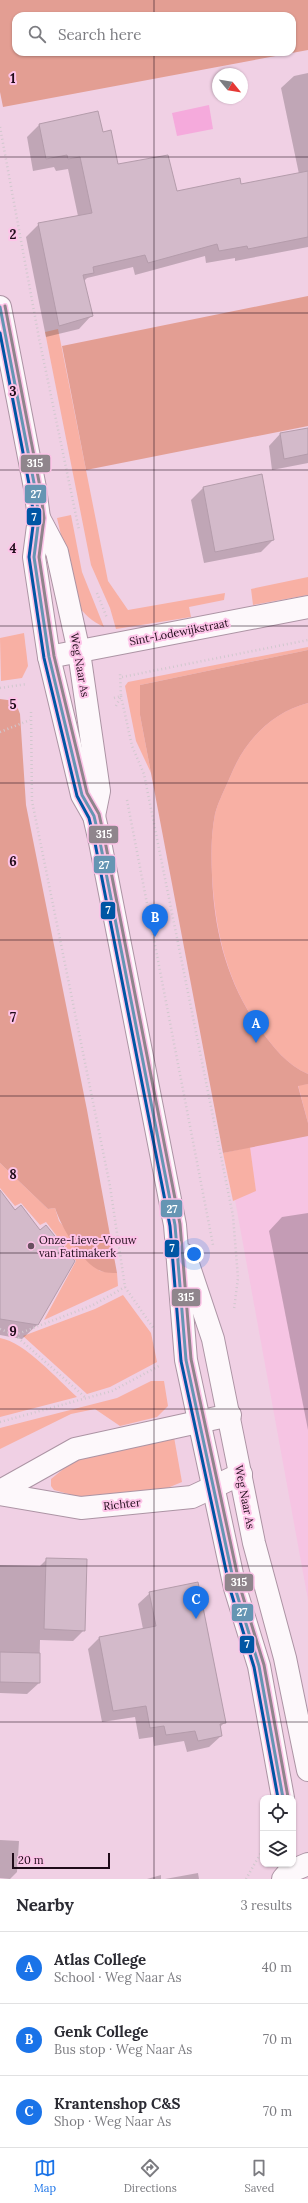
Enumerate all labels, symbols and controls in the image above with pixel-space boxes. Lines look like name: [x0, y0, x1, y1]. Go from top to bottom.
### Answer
search box: [12, 12, 296, 56]
icon: search: [26, 23, 48, 45]
text: Search here: [58, 25, 141, 44]
north arrow: [212, 68, 248, 104]
text: 1: [10, 70, 16, 87]
text: 2: [10, 226, 17, 243]
text: 3: [9, 383, 17, 400]
line badge: 315: [20, 454, 51, 473]
text: 315: [27, 456, 43, 470]
line badge: 27: [24, 484, 47, 504]
text: 27: [30, 487, 42, 501]
line badge: 7: [26, 507, 42, 526]
text: 7: [31, 510, 37, 524]
text: 4: [9, 540, 17, 557]
street label: Sint-Lodewijkstraat: [128, 615, 231, 648]
street label: Weg Naar As: [67, 632, 93, 698]
text: 5: [9, 696, 17, 713]
line badge: 315: [88, 825, 119, 844]
text: 315: [96, 827, 112, 841]
text: 6: [9, 853, 17, 870]
line badge: 27: [93, 855, 116, 874]
text: 27: [98, 858, 110, 872]
line badge: 7: [100, 901, 116, 920]
text: 7: [105, 903, 111, 917]
pin: B: [142, 904, 168, 937]
text: 7: [10, 1009, 16, 1026]
pin: A: [243, 1010, 269, 1043]
text: 8: [9, 1166, 17, 1183]
line badge: 27: [160, 1199, 183, 1218]
text: 27: [166, 1202, 178, 1216]
place label: Onze-Lieve-Vrouw van Fatimakerk: [39, 1233, 137, 1260]
line badge: 7: [164, 1239, 180, 1258]
marker: Onze-Lieve-Vrouw van Fatimakerk: [26, 1241, 36, 1251]
text: 7: [169, 1241, 175, 1255]
your location: [184, 1244, 204, 1264]
line badge: 315: [171, 1288, 201, 1307]
text: 315: [178, 1290, 194, 1304]
text: 9: [9, 1323, 17, 1340]
street label: Weg Naar As: [232, 1464, 258, 1530]
street label: Richter: [103, 1495, 142, 1513]
line badge: 315: [224, 1573, 254, 1592]
text: 315: [231, 1575, 247, 1589]
pin: C: [183, 1586, 209, 1619]
line badge: 27: [231, 1603, 254, 1622]
text: 27: [236, 1605, 248, 1619]
line badge: 7: [239, 1635, 255, 1654]
text: 7: [244, 1637, 250, 1651]
map controls: [260, 1795, 296, 1867]
button: locate: [260, 1795, 296, 1831]
button: layers: [260, 1831, 296, 1867]
scale bar: [12, 1851, 110, 1870]
text: 20 m: [18, 1853, 43, 1867]
text: Nearby: [16, 1894, 74, 1916]
text: 3 results: [240, 1897, 292, 1914]
text: Atlas College: [54, 1950, 146, 1969]
text: A: [25, 1959, 33, 1976]
text: 40 m: [262, 1959, 292, 1976]
text: School · Weg Naar As: [54, 1969, 181, 1986]
text: Genk College: [54, 2022, 148, 2041]
text: B: [25, 2031, 33, 2048]
text: 70 m: [263, 2031, 292, 2048]
text: Bus stop · Weg Naar As: [54, 2041, 192, 2058]
text: Krantenshop C&S: [54, 2094, 181, 2113]
text: C: [25, 2103, 33, 2120]
text: 70 m: [263, 2103, 292, 2120]
text: Shop · Weg Naar As: [54, 2113, 171, 2130]
tab: Map: [34, 2157, 56, 2195]
tab: Directions: [124, 2157, 177, 2195]
tab: Saved: [244, 2157, 274, 2195]

